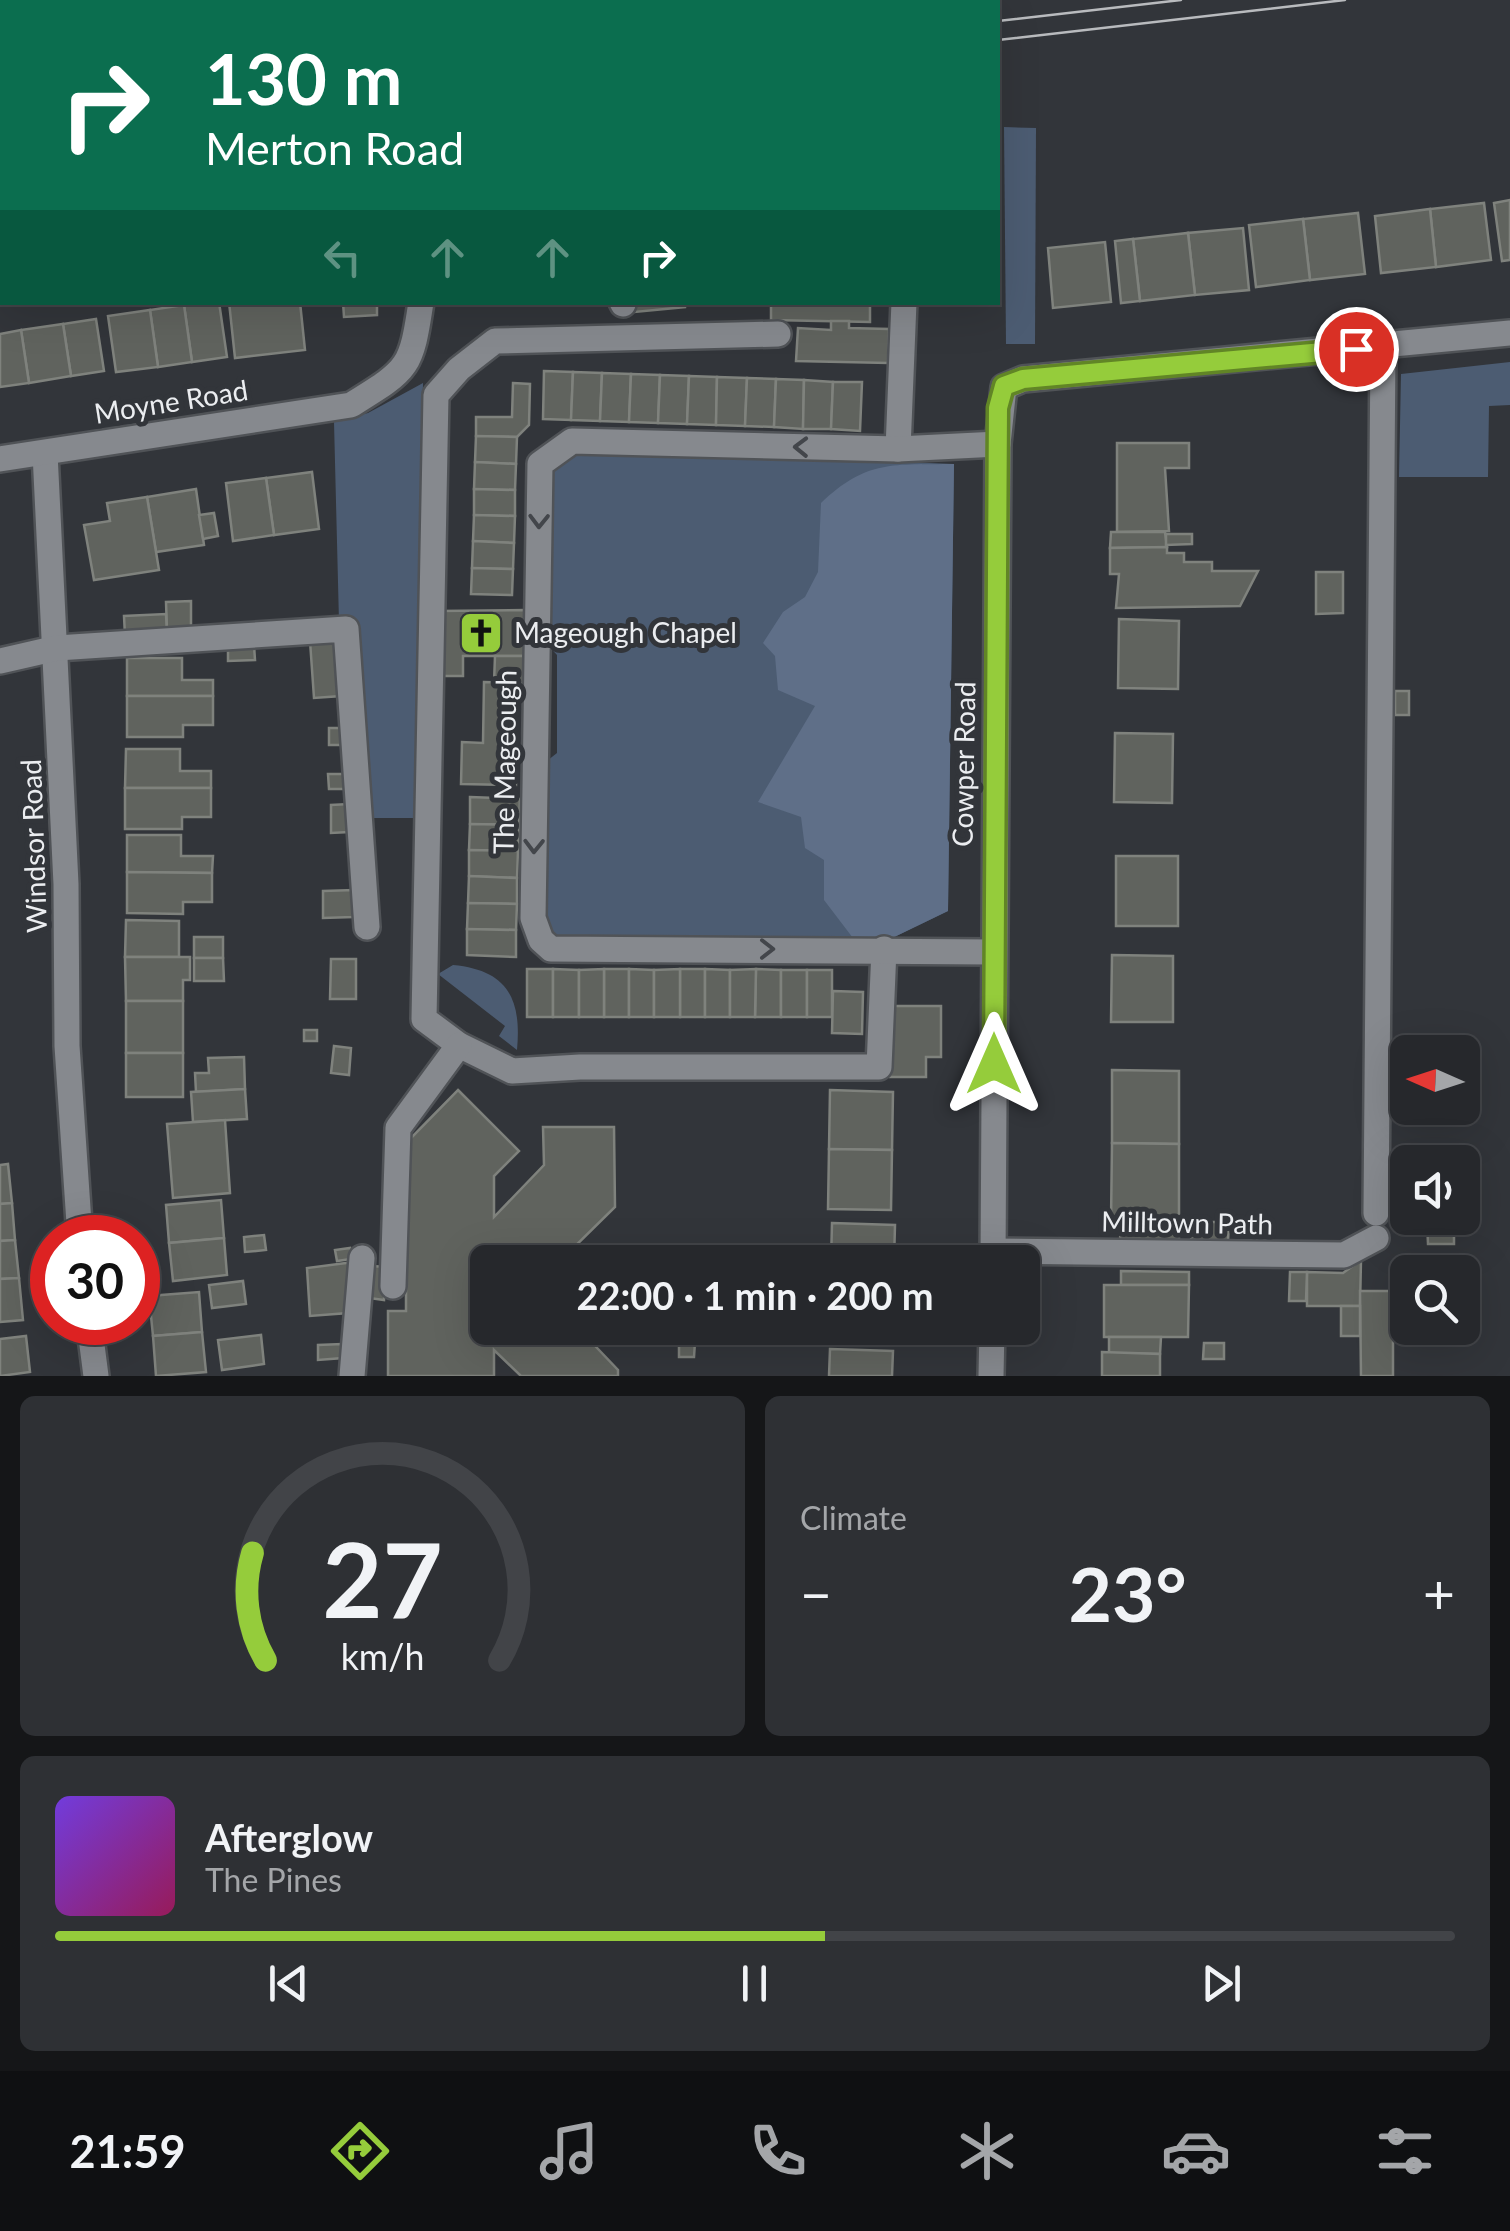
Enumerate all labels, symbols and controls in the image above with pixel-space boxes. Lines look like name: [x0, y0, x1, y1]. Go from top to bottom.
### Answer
text: 130 m: [205, 36, 402, 120]
icon: right: [40, 40, 170, 170]
text: Merton Road: [205, 121, 464, 175]
icon: left: [315, 230, 370, 285]
icon: ahead: [420, 230, 475, 285]
icon: ahead: [525, 230, 580, 285]
icon: right: [630, 230, 685, 285]
pin: [1314, 307, 1399, 392]
icon: arrive: [1329, 322, 1384, 377]
street label: Moyne Road: [92, 372, 250, 430]
one-way arrow: [792, 436, 808, 457]
one-way arrow: [528, 514, 550, 529]
church icon: Mageough Chapel: [458, 610, 504, 656]
place label: Mageough Chapel: [514, 615, 737, 649]
street label: The Mageough: [485, 670, 523, 854]
street label: Cowper Road: [945, 681, 981, 847]
street label: Windsor Road: [13, 759, 53, 933]
one-way arrow: [523, 838, 545, 854]
one-way arrow: [760, 938, 775, 960]
position arrow: [942, 1012, 1046, 1116]
north arrow: [1390, 1035, 1480, 1125]
map controls: [1390, 1035, 1480, 1345]
button: sound: [1390, 1145, 1480, 1235]
street label: Milltown Path: [1101, 1204, 1273, 1240]
speed limit sign: 30: [30, 1215, 160, 1345]
button: search: [1390, 1255, 1480, 1345]
text: 22:00 · 1 min · 200 m: [576, 1272, 934, 1318]
text: Climate: [800, 1498, 907, 1537]
text: 27: [322, 1515, 443, 1640]
text: 23°: [1068, 1548, 1187, 1638]
text: −: [800, 1560, 832, 1626]
text: +: [1423, 1560, 1455, 1626]
text: km/h: [341, 1635, 424, 1678]
text: Afterglow: [205, 1814, 373, 1860]
text: The Pines: [205, 1860, 342, 1899]
icon: previous: [261, 1956, 316, 2011]
icon: pause: [727, 1956, 782, 2011]
icon: next: [1194, 1956, 1249, 2011]
icon: directions: [325, 2116, 395, 2186]
icon: music: [534, 2116, 604, 2186]
icon: phone: [743, 2116, 813, 2186]
icon: climate: [952, 2116, 1022, 2186]
icon: car: [1161, 2116, 1231, 2186]
icon: filters: [1370, 2116, 1440, 2186]
text: 21:59: [70, 2124, 186, 2178]

